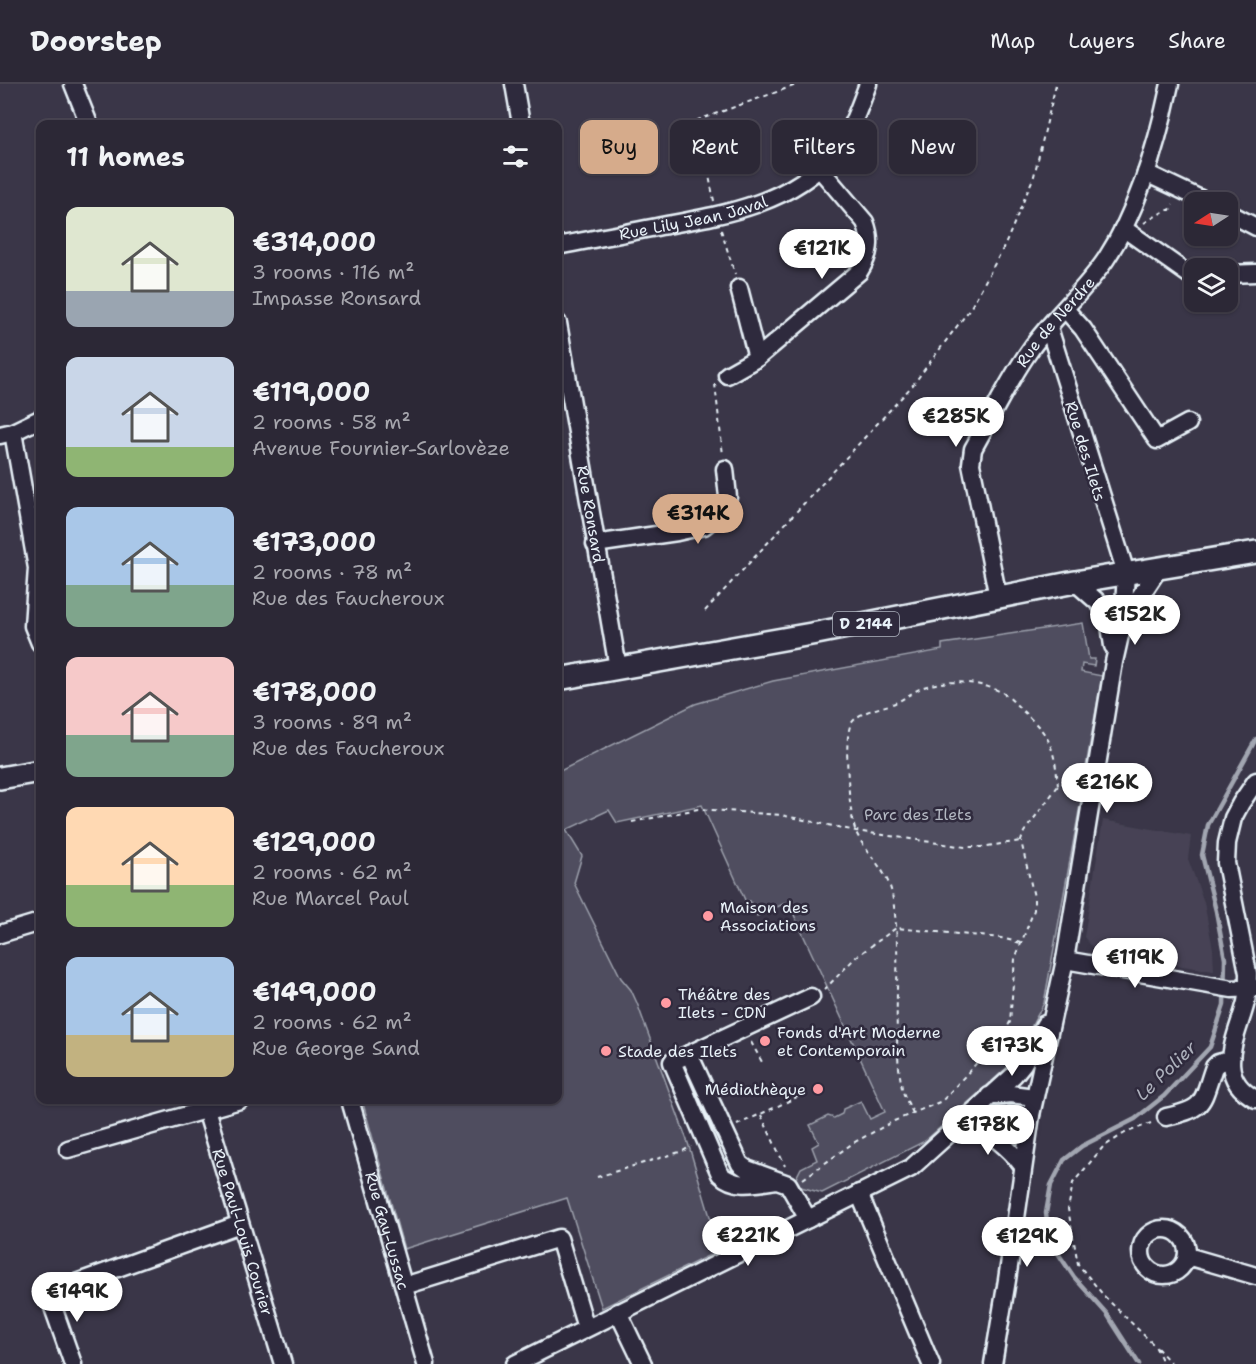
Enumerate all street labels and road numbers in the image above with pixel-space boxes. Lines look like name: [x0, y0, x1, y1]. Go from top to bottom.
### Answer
street label: Rue Lily Jean Javal: [617, 191, 771, 245]
street label: Rue de Nerdre: [1011, 272, 1100, 371]
street label: Rue des Ilets: [1060, 398, 1111, 504]
street label: Rue Ronsard: [572, 464, 610, 565]
road number: D 2144: [833, 612, 899, 636]
street label: Rue Paul-Louis Courier: [207, 1146, 278, 1318]
street label: Rue Gay-Lussac: [360, 1169, 414, 1292]

